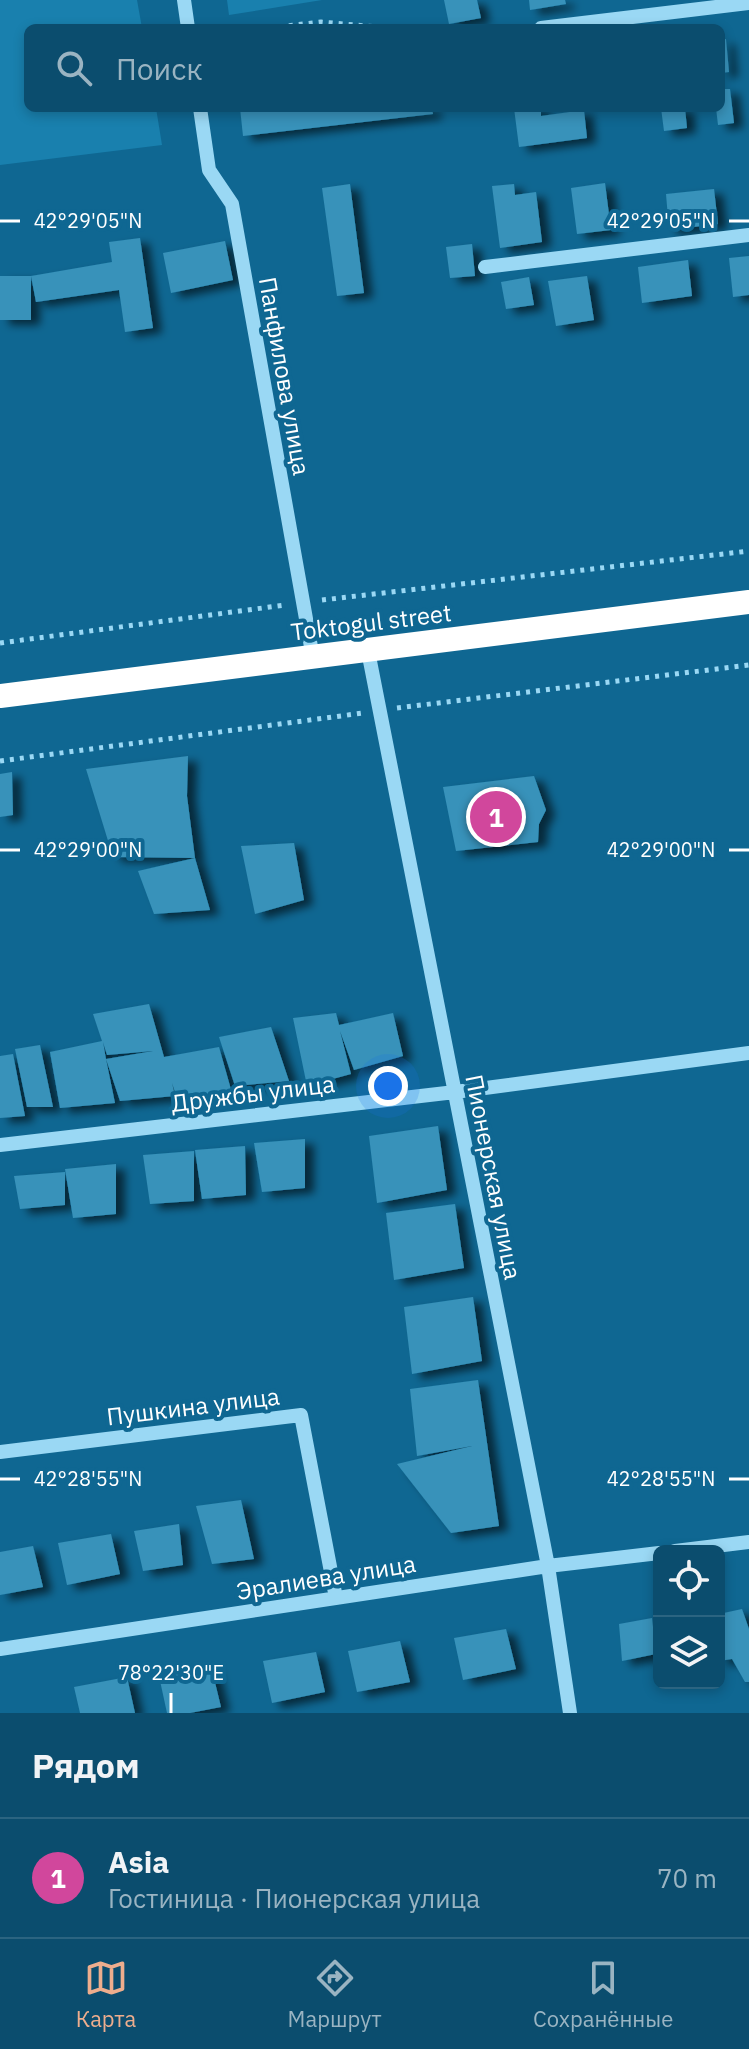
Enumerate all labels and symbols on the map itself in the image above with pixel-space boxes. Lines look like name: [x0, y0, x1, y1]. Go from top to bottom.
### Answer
text: 42°29'05"N: [34, 207, 142, 234]
text: 42°29'05"N: [607, 207, 715, 234]
street label: Панфилова улица: [252, 274, 318, 478]
street label: Toktogul street: [289, 596, 453, 648]
pin: 1: [470, 787, 522, 847]
text: 42°29'00"N: [34, 836, 142, 863]
text: 42°29'00"N: [607, 836, 715, 863]
your location: [368, 1066, 408, 1106]
street label: Дружбы улица: [169, 1067, 337, 1119]
street label: Пионерская улица: [458, 1072, 530, 1282]
street label: Пушкина улица: [105, 1379, 282, 1432]
text: 42°28'55"N: [34, 1465, 142, 1492]
text: 42°28'55"N: [607, 1465, 715, 1492]
street label: Эралиева улица: [234, 1547, 418, 1607]
text: 78°22'30"E: [118, 1659, 224, 1686]

